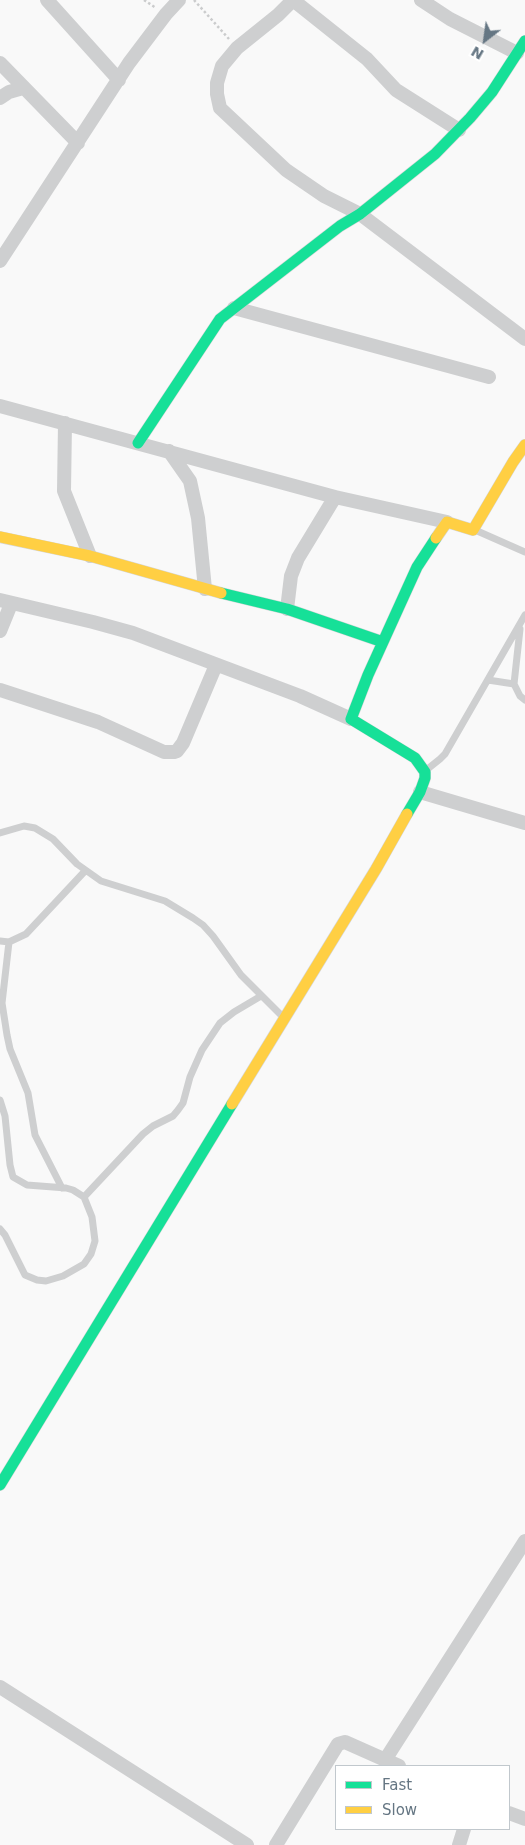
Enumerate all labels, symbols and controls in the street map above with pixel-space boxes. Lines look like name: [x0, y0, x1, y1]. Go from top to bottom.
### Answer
north arrow: [460, 15, 510, 65]
text: N: [468, 43, 487, 63]
legend: [335, 1765, 510, 1830]
text: Fast: [382, 1776, 412, 1794]
text: Slow: [382, 1801, 417, 1819]

